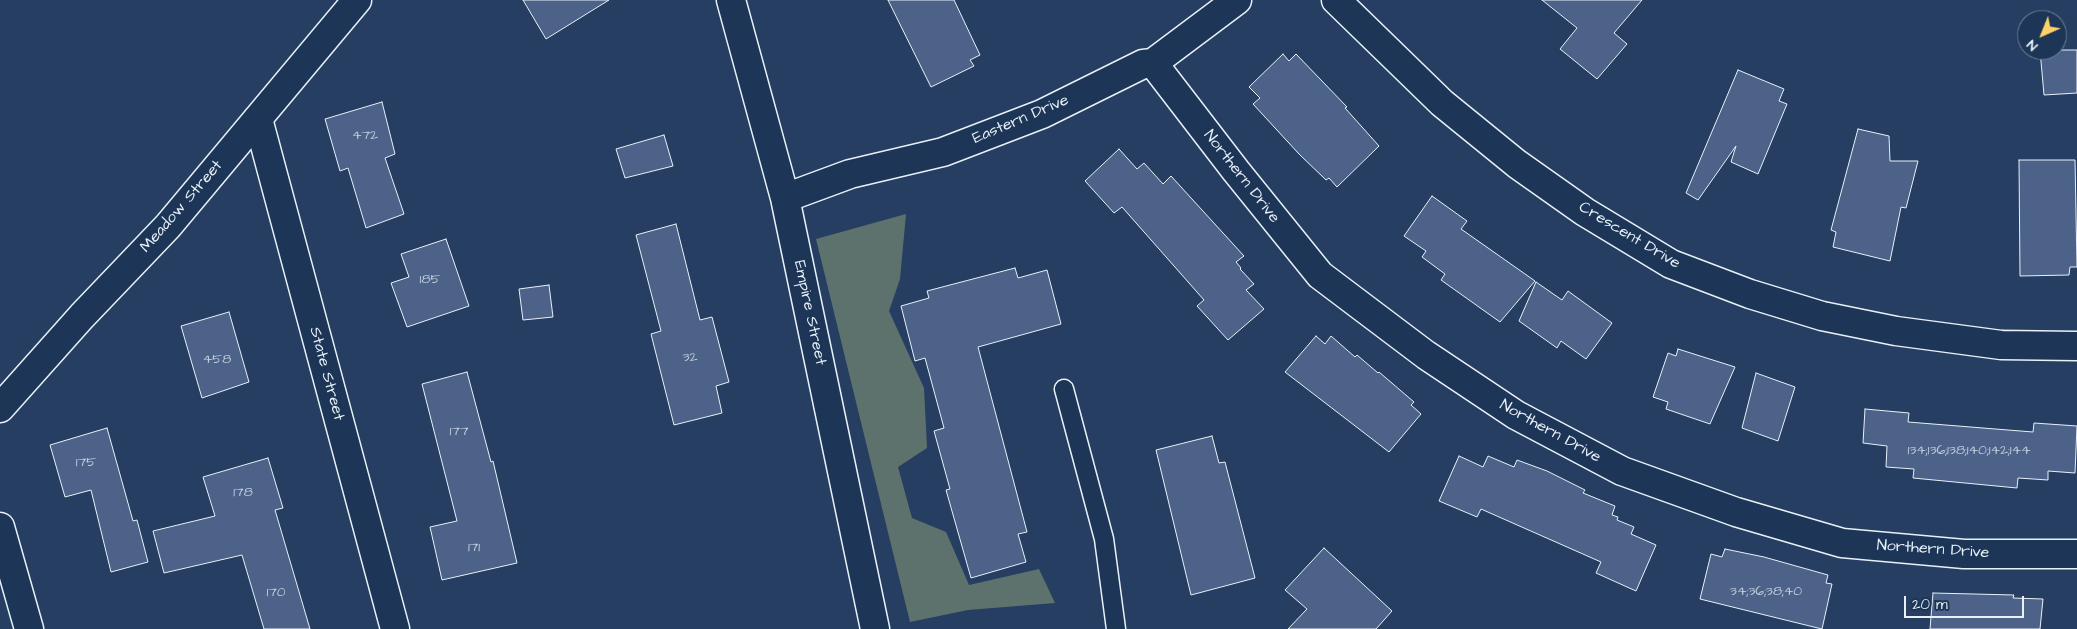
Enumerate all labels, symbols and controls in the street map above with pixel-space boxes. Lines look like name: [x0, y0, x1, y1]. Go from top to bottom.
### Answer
north arrow: [2017, 10, 2067, 60]
text: N: [2022, 35, 2042, 55]
street label: Eastern Drive: [970, 91, 1072, 149]
street label: Northern Drive: [1199, 127, 1283, 227]
house number: 472: [352, 128, 378, 144]
street label: Meadow Street: [137, 157, 227, 257]
street label: Crescent Drive: [1575, 198, 1683, 274]
street label: Empire Street: [789, 259, 829, 367]
house number: 185: [420, 272, 440, 288]
street label: State Street: [304, 325, 348, 423]
house number: 32: [682, 350, 698, 366]
house number: 458: [203, 352, 231, 368]
street label: Northern Drive: [1496, 396, 1604, 468]
house number: 177: [449, 424, 469, 440]
house number: 134;136;138;140;142;144: [1907, 443, 2031, 459]
house number: 175: [76, 455, 96, 471]
house number: 178: [233, 485, 253, 501]
street label: Northern Drive: [1876, 536, 1990, 564]
house number: 171: [468, 540, 480, 556]
house number: 34;36;38;40: [1730, 584, 1802, 600]
house number: 170: [266, 585, 286, 601]
scale bar: [1907, 586, 2027, 618]
text: 20 m: [1912, 594, 1948, 615]

